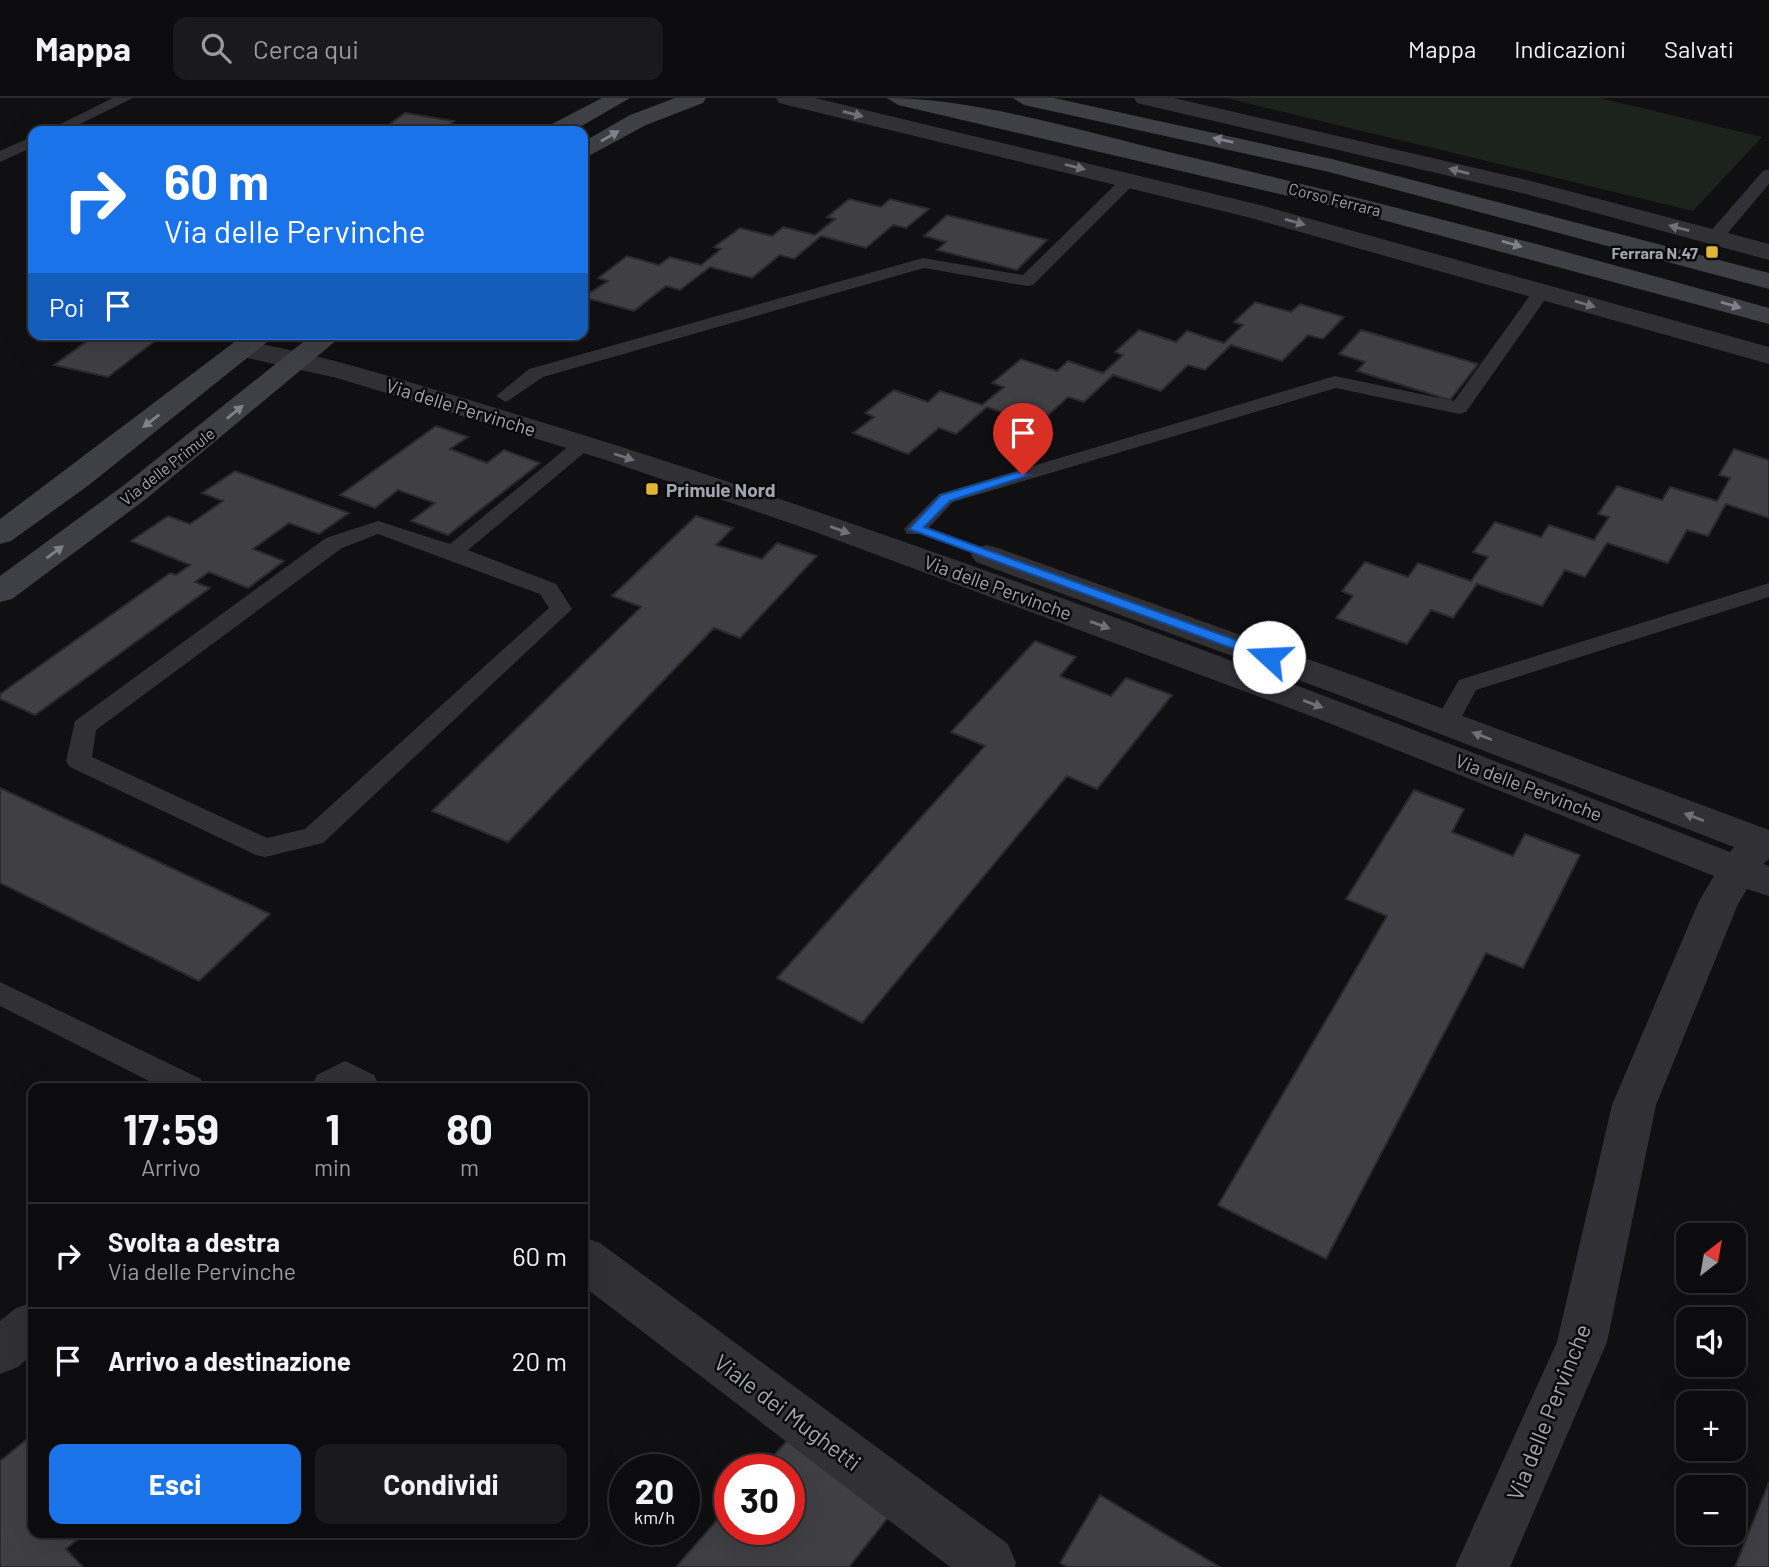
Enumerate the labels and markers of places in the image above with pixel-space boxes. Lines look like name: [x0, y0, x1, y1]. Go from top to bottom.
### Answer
place label: Ferrara N.47: [1612, 243, 1698, 262]
marker: Ferrara N.47: [1704, 244, 1720, 260]
pin: [993, 403, 1053, 475]
place label: Primule Nord: [666, 478, 776, 501]
marker: Primule Nord: [644, 481, 660, 497]

